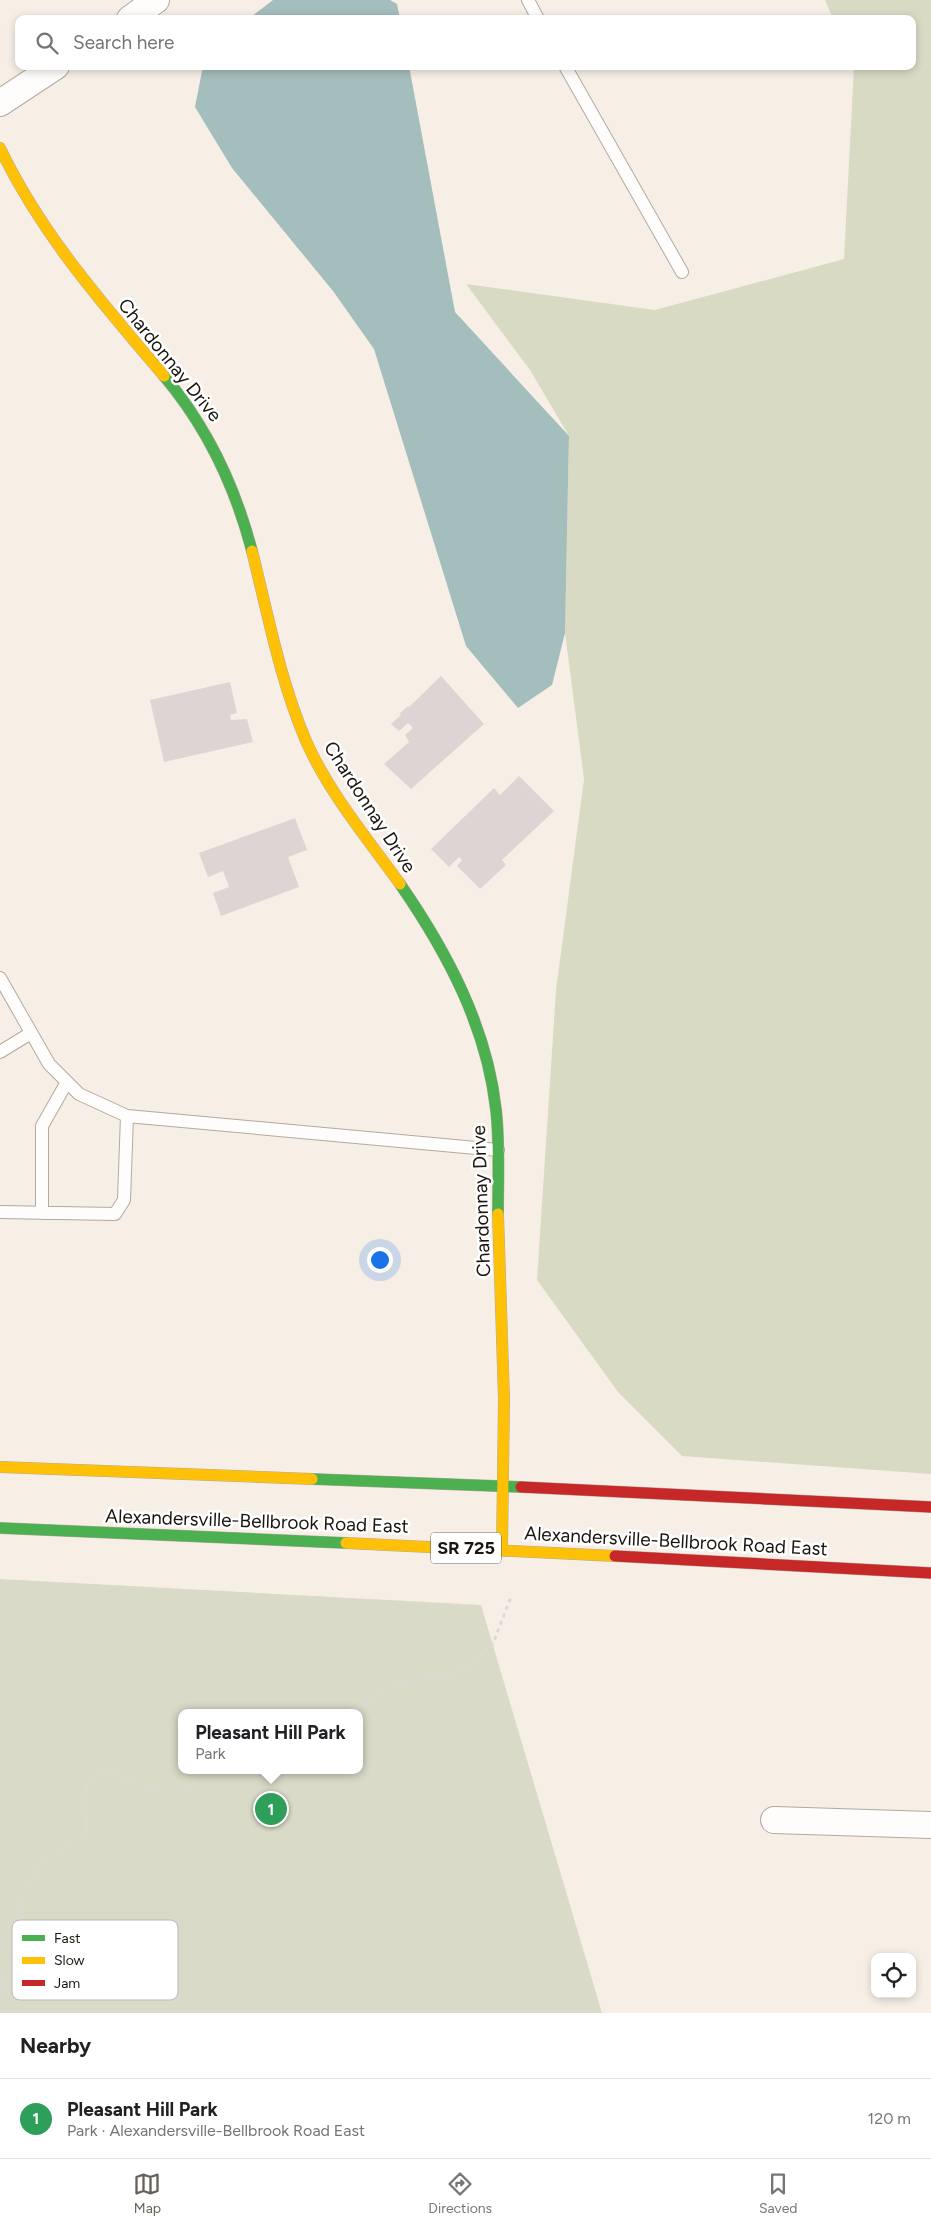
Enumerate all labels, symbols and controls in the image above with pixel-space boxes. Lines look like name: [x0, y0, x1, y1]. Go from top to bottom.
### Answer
search box: [15, 15, 916, 70]
icon: search: [33, 29, 61, 57]
text: Search here: [73, 31, 175, 54]
street label: Chardonnay Drive: [113, 294, 227, 426]
street label: Chardonnay Drive: [319, 737, 421, 877]
street label: Chardonnay Drive: [467, 1125, 495, 1277]
your location: [367, 1247, 393, 1273]
street label: Alexandersville-Bellbrook Road East: [105, 1504, 409, 1538]
street label: Alexandersville-Bellbrook Road East: [524, 1522, 828, 1560]
road number: SR 725: [431, 1532, 501, 1564]
popup: [178, 1709, 363, 1774]
text: Pleasant Hill Park: [195, 1721, 346, 1744]
text: Park: [195, 1744, 226, 1763]
pin: 1: [255, 1790, 287, 1828]
legend: [12, 1920, 178, 2000]
text: Fast: [54, 1930, 80, 1947]
text: Slow: [54, 1952, 85, 1969]
map controls: [871, 1953, 916, 1998]
button: locate: [871, 1953, 916, 1998]
text: Jam: [54, 1975, 80, 1992]
text: Nearby: [20, 2033, 91, 2058]
text: Pleasant Hill Park: [67, 2098, 218, 2121]
text: 1: [33, 2109, 39, 2128]
text: 120 m: [868, 2109, 911, 2128]
text: Park · Alexandersville-Bellbrook Road East: [67, 2121, 365, 2140]
tab: Map: [133, 2170, 161, 2217]
tab: Directions: [428, 2170, 492, 2217]
tab: Saved: [759, 2170, 798, 2217]

